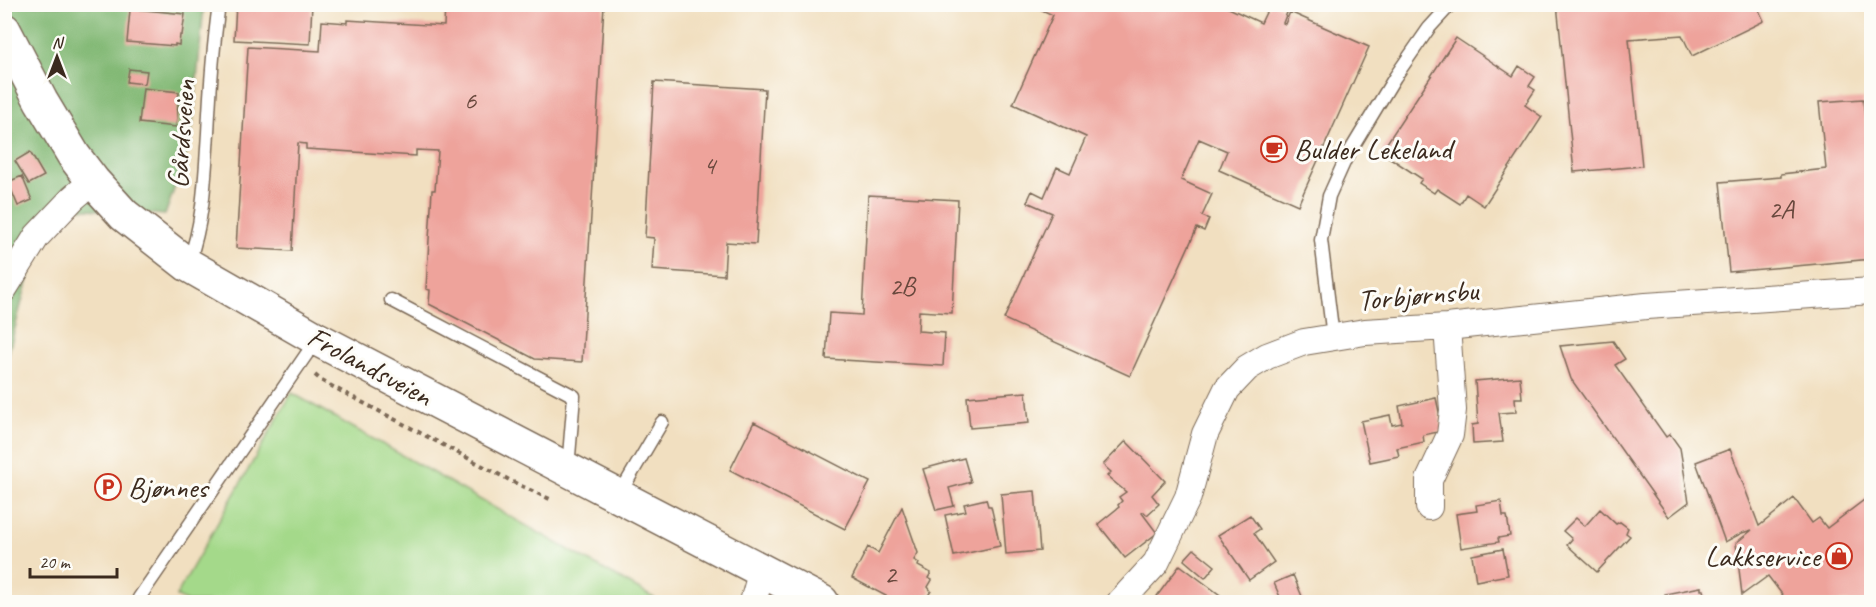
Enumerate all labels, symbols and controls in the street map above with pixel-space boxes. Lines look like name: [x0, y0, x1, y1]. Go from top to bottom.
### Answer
north arrow: [27, 27, 87, 87]
text: N: [52, 33, 65, 53]
street label: Gårdsveien: [158, 78, 204, 190]
house number: 6: [464, 83, 477, 117]
place label: Bulder Lekeland: [1294, 130, 1456, 168]
cafe icon: Bulder Lekeland: [1259, 134, 1289, 164]
house number: 4: [703, 148, 718, 182]
house number: 2A: [1768, 192, 1795, 226]
house number: 2B: [889, 269, 917, 303]
street label: Torbjørnsbu: [1356, 271, 1482, 319]
street label: Frolandsveien: [301, 317, 440, 415]
place label: Bjønnes: [128, 468, 210, 506]
parking icon: Bjønnes: [93, 472, 123, 502]
place label: Lakkservice: [1705, 537, 1822, 575]
scale bar: [30, 541, 117, 579]
shop icon: Lakkservice: [1824, 541, 1854, 571]
text: 20 m: [39, 551, 72, 573]
house number: 2: [884, 557, 898, 591]

